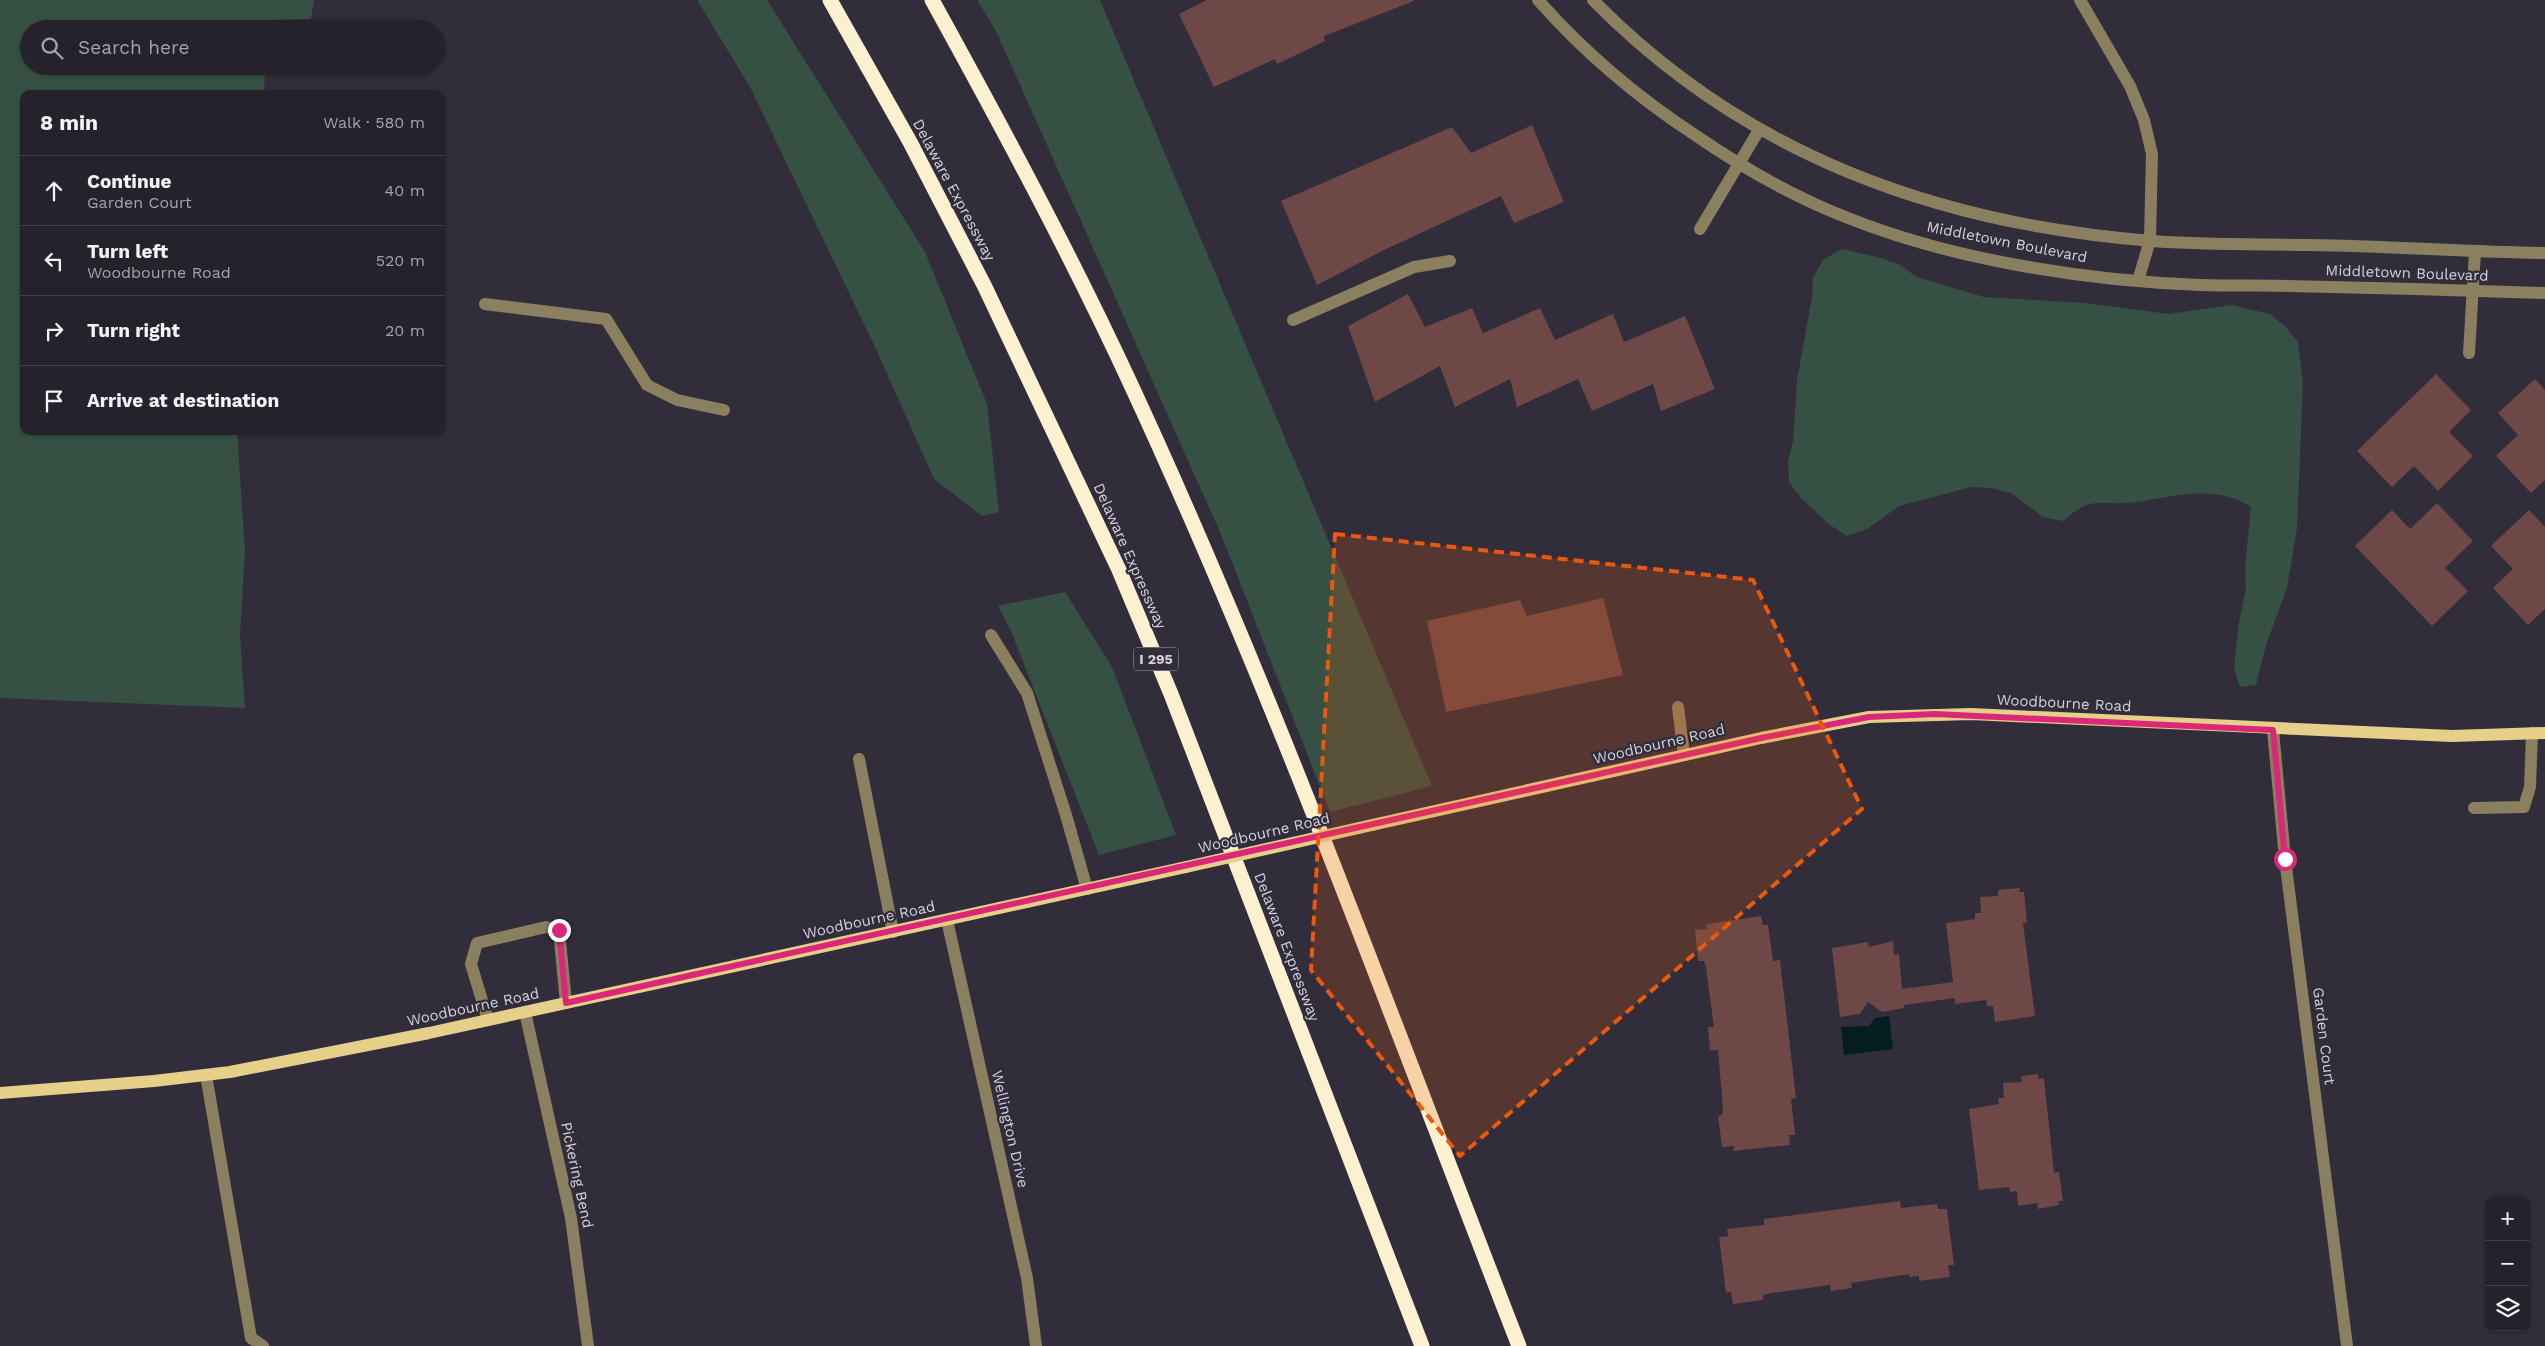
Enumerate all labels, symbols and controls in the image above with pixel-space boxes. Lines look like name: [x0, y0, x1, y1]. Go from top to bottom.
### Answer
search box: [20, 20, 445, 75]
icon: search: [38, 34, 66, 62]
text: Search here: [78, 36, 189, 59]
text: 8 min: [40, 110, 98, 135]
text: Walk · 580 m: [323, 113, 425, 132]
street label: Delaware Expressway: [909, 116, 999, 264]
text: Continue: [87, 170, 171, 193]
icon: ahead: [40, 177, 68, 205]
text: 40 m: [385, 181, 425, 200]
text: Garden Court: [87, 193, 192, 212]
street label: Middletown Boulevard: [1925, 218, 2089, 266]
text: Turn left: [87, 240, 168, 263]
icon: left: [40, 247, 68, 275]
text: 520 m: [376, 251, 425, 270]
street label: Middletown Boulevard: [2325, 261, 2489, 285]
text: Woodbourne Road: [87, 263, 231, 282]
icon: right: [40, 317, 68, 345]
text: Turn right: [87, 319, 180, 342]
text: 20 m: [385, 321, 425, 340]
icon: arrive: [40, 387, 68, 415]
text: Arrive at destination: [87, 389, 279, 412]
street label: Delaware Expressway: [1090, 480, 1170, 632]
road number: I 295: [1134, 648, 1178, 671]
street label: Woodbourne Road: [1996, 690, 2132, 716]
street label: Woodbourne Road: [1591, 720, 1727, 768]
street label: Woodbourne Road: [1196, 809, 1332, 857]
route start: [2274, 848, 2297, 871]
street label: Delaware Expressway: [1250, 870, 1324, 1024]
street label: Woodbourne Road: [801, 897, 937, 943]
route end: [548, 919, 571, 942]
street label: Woodbourne Road: [405, 984, 541, 1030]
street label: Garden Court: [2309, 986, 2339, 1087]
street label: Wellington Drive: [988, 1069, 1032, 1189]
street label: Pickering Bend: [557, 1120, 597, 1230]
map controls: [2485, 1196, 2530, 1331]
button: +: [2485, 1196, 2530, 1241]
button: −: [2485, 1241, 2530, 1286]
button: layers: [2485, 1286, 2530, 1331]

